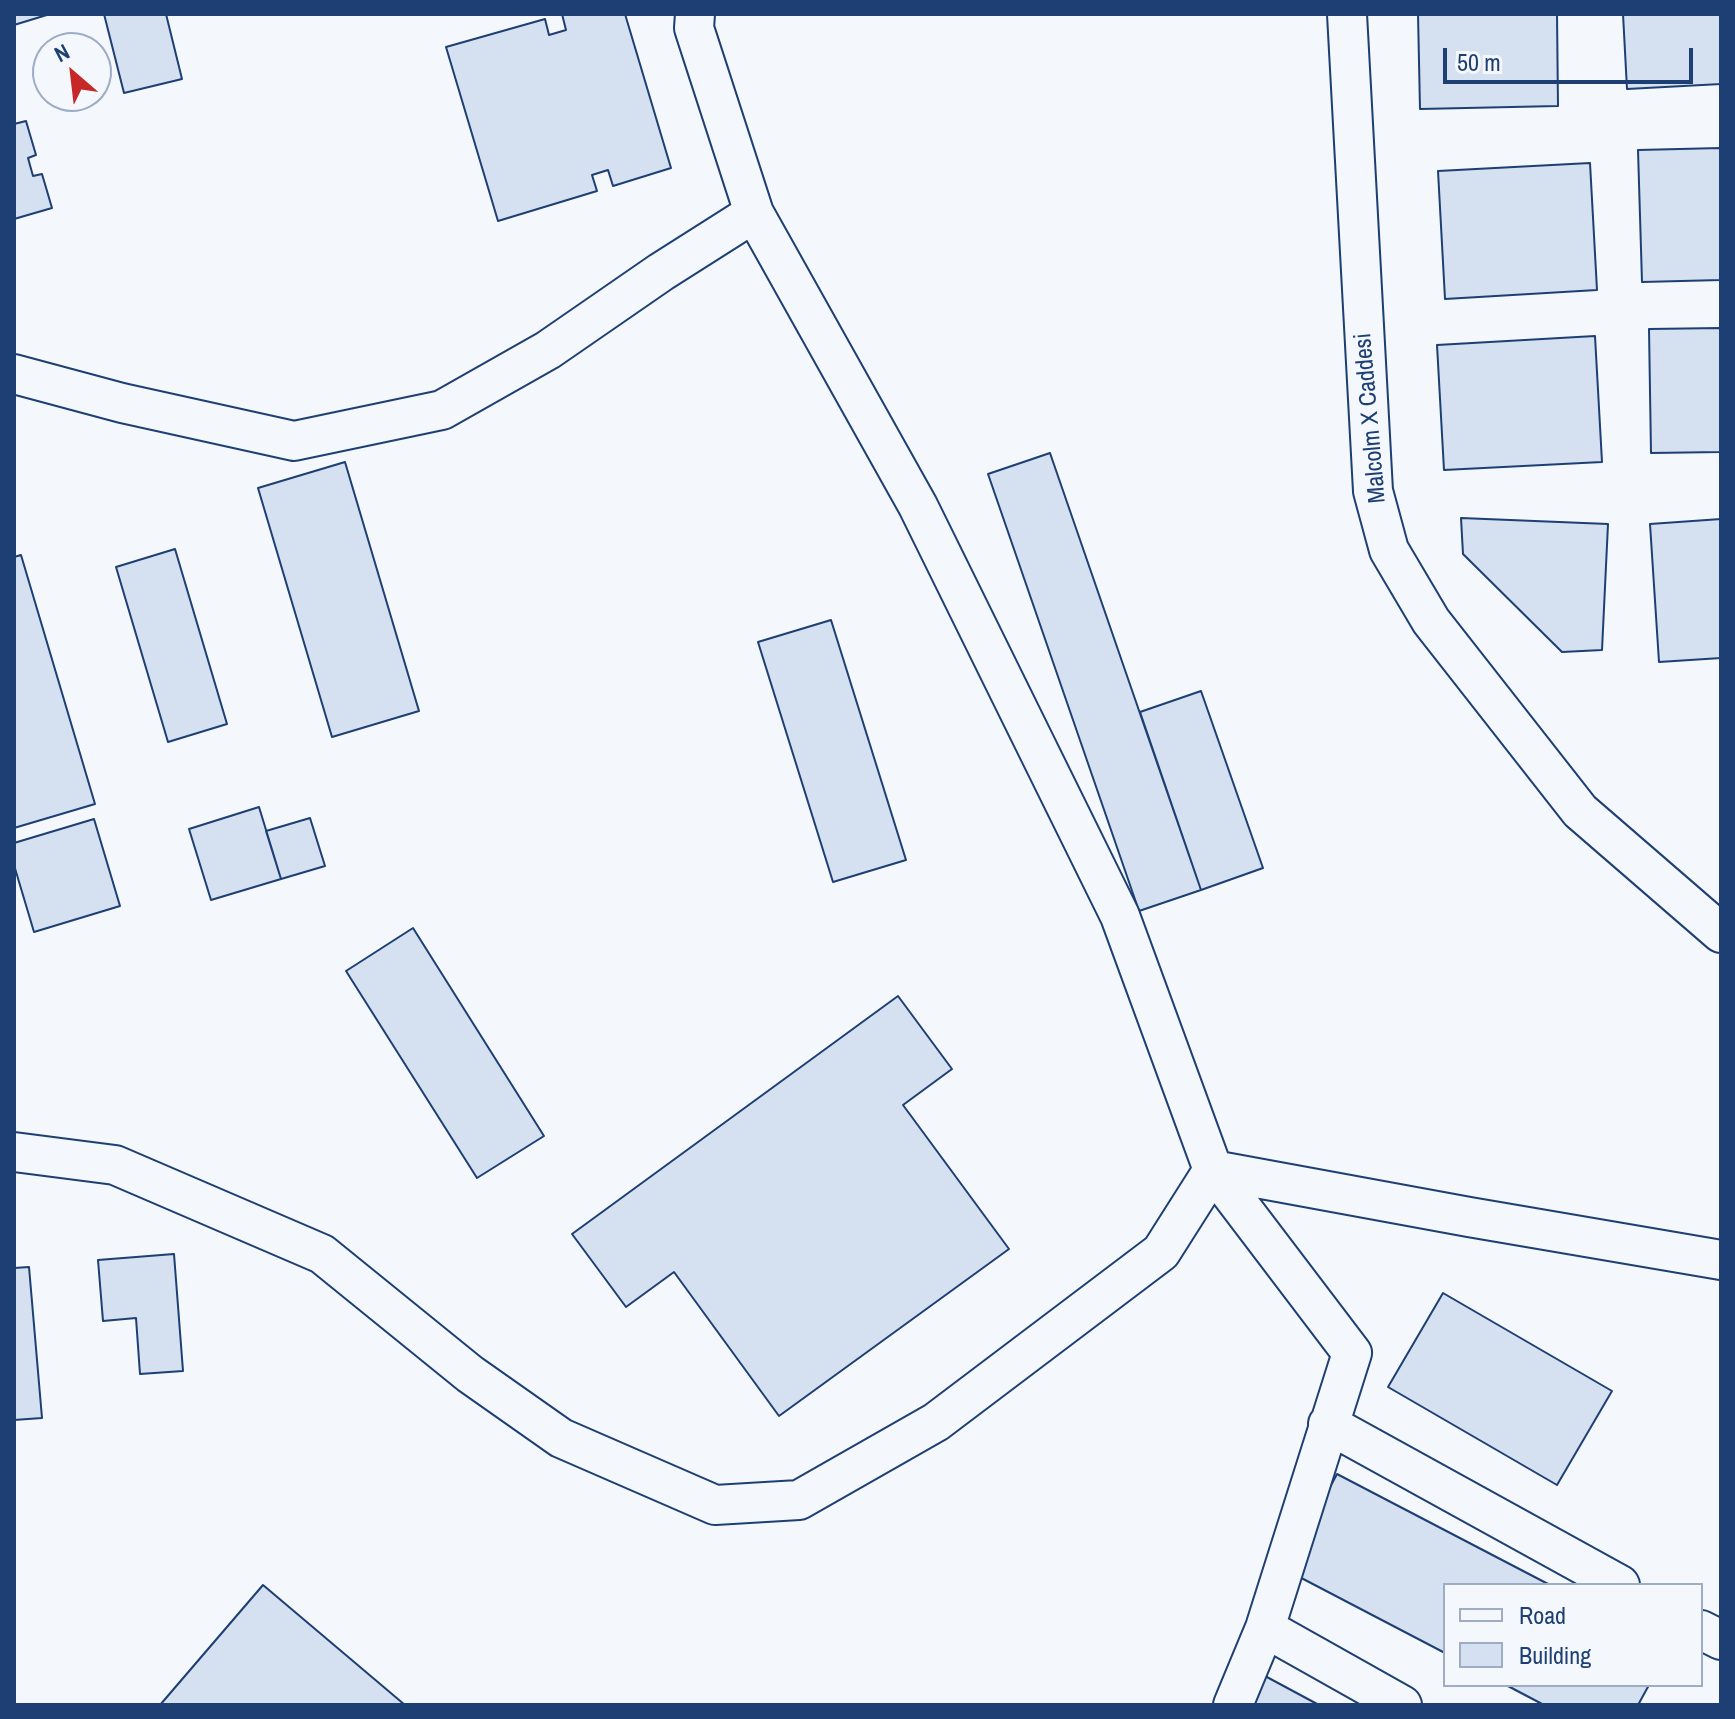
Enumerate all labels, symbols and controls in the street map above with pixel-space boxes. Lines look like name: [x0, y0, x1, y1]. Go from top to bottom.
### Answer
north arrow: [32, 32, 112, 112]
scale bar: [1447, 32, 1697, 82]
text: N: [49, 36, 74, 69]
text: 50 m: [1457, 46, 1501, 78]
street label: Malcolm X Caddesi: [1349, 332, 1393, 504]
legend: [1443, 1583, 1703, 1687]
text: Road: [1519, 1599, 1566, 1631]
text: Building: [1519, 1639, 1591, 1671]

